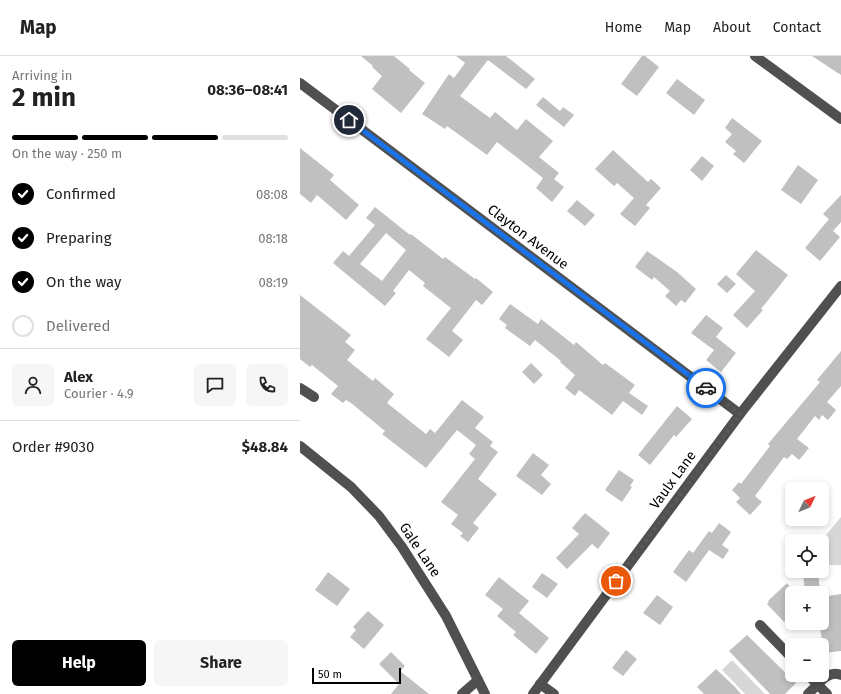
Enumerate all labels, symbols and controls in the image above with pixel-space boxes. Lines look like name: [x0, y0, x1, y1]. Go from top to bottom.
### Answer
text: Map: [20, 16, 57, 39]
text: Home: [605, 19, 642, 36]
text: Map: [664, 19, 691, 36]
text: About: [713, 19, 751, 36]
text: Contact: [773, 19, 821, 36]
text: Arriving in: [12, 68, 72, 83]
text: 08:36–08:41: [207, 81, 288, 99]
text: 2 min: [12, 82, 76, 113]
pin: [332, 103, 366, 137]
icon: home: [338, 109, 360, 131]
text: On the way · 250 m: [12, 146, 122, 161]
icon: check: [12, 183, 34, 205]
text: Confirmed: [46, 185, 116, 203]
text: 08:08: [256, 187, 288, 202]
street label: Clayton Avenue: [484, 201, 572, 273]
icon: check: [12, 227, 34, 249]
text: Preparing: [46, 229, 111, 247]
text: 08:18: [258, 231, 288, 246]
icon: check: [12, 271, 34, 293]
text: On the way: [46, 273, 121, 291]
text: 08:19: [259, 275, 288, 290]
text: Delivered: [46, 317, 110, 335]
button: person: [12, 364, 54, 406]
button: chat: [194, 364, 236, 406]
button: phone: [246, 364, 288, 406]
text: Alex: [64, 368, 93, 386]
courier: [686, 368, 726, 408]
icon: car: [695, 377, 717, 399]
text: Courier · 4.9: [64, 386, 134, 401]
text: Order #9030: [12, 438, 94, 456]
text: $48.84: [242, 438, 288, 456]
street label: Vaulx Lane: [646, 448, 700, 512]
north arrow: [785, 482, 829, 526]
map controls: [785, 482, 829, 682]
street label: Gale Lane: [396, 520, 444, 580]
button: locate: [785, 534, 829, 578]
pin: [599, 564, 633, 598]
icon: bag: [605, 570, 627, 592]
button: +: [785, 586, 829, 630]
button: −: [785, 638, 829, 682]
button: Help: [12, 640, 146, 686]
button: Share: [154, 640, 288, 686]
scale bar: [312, 666, 401, 685]
text: 50 m: [318, 668, 342, 681]

